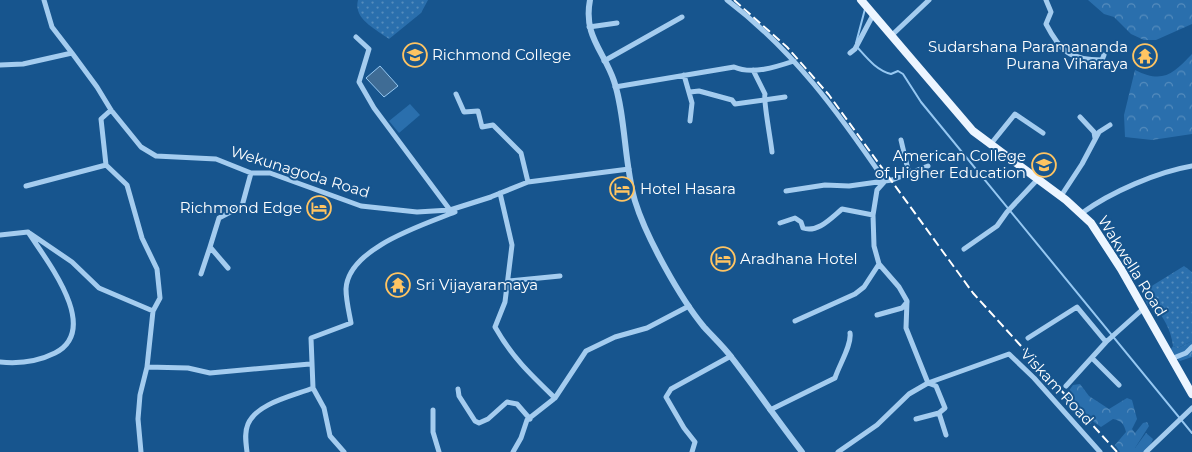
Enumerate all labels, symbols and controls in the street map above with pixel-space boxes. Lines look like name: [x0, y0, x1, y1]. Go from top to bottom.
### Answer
place label: Sudarshana Paramananda Purana Viharaya: [928, 37, 1128, 73]
school or university icon: Richmond College: [402, 42, 428, 68]
temple icon: Sudarshana Paramananda Purana Viharaya: [1132, 43, 1158, 69]
place label: Richmond College: [432, 45, 571, 64]
street label: Wekunagoda Road: [228, 141, 372, 202]
place label: American College of Higher Education: [875, 146, 1026, 182]
school or university icon: American College of Higher Education: [1031, 152, 1057, 178]
hotel icon: Hotel Hasara: [609, 176, 635, 202]
place label: Hotel Hasara: [640, 179, 736, 198]
hotel icon: Richmond Edge: [306, 195, 332, 221]
place label: Richmond Edge: [180, 198, 302, 217]
street label: Wakwella Road: [1094, 212, 1171, 320]
hotel icon: Aradhana Hotel: [710, 246, 736, 272]
place label: Aradhana Hotel: [740, 249, 858, 268]
temple icon: Sri Vijayaramaya: [385, 272, 411, 298]
place label: Sri Vijayaramaya: [416, 275, 538, 294]
street label: Viskam Road: [1017, 344, 1098, 429]

